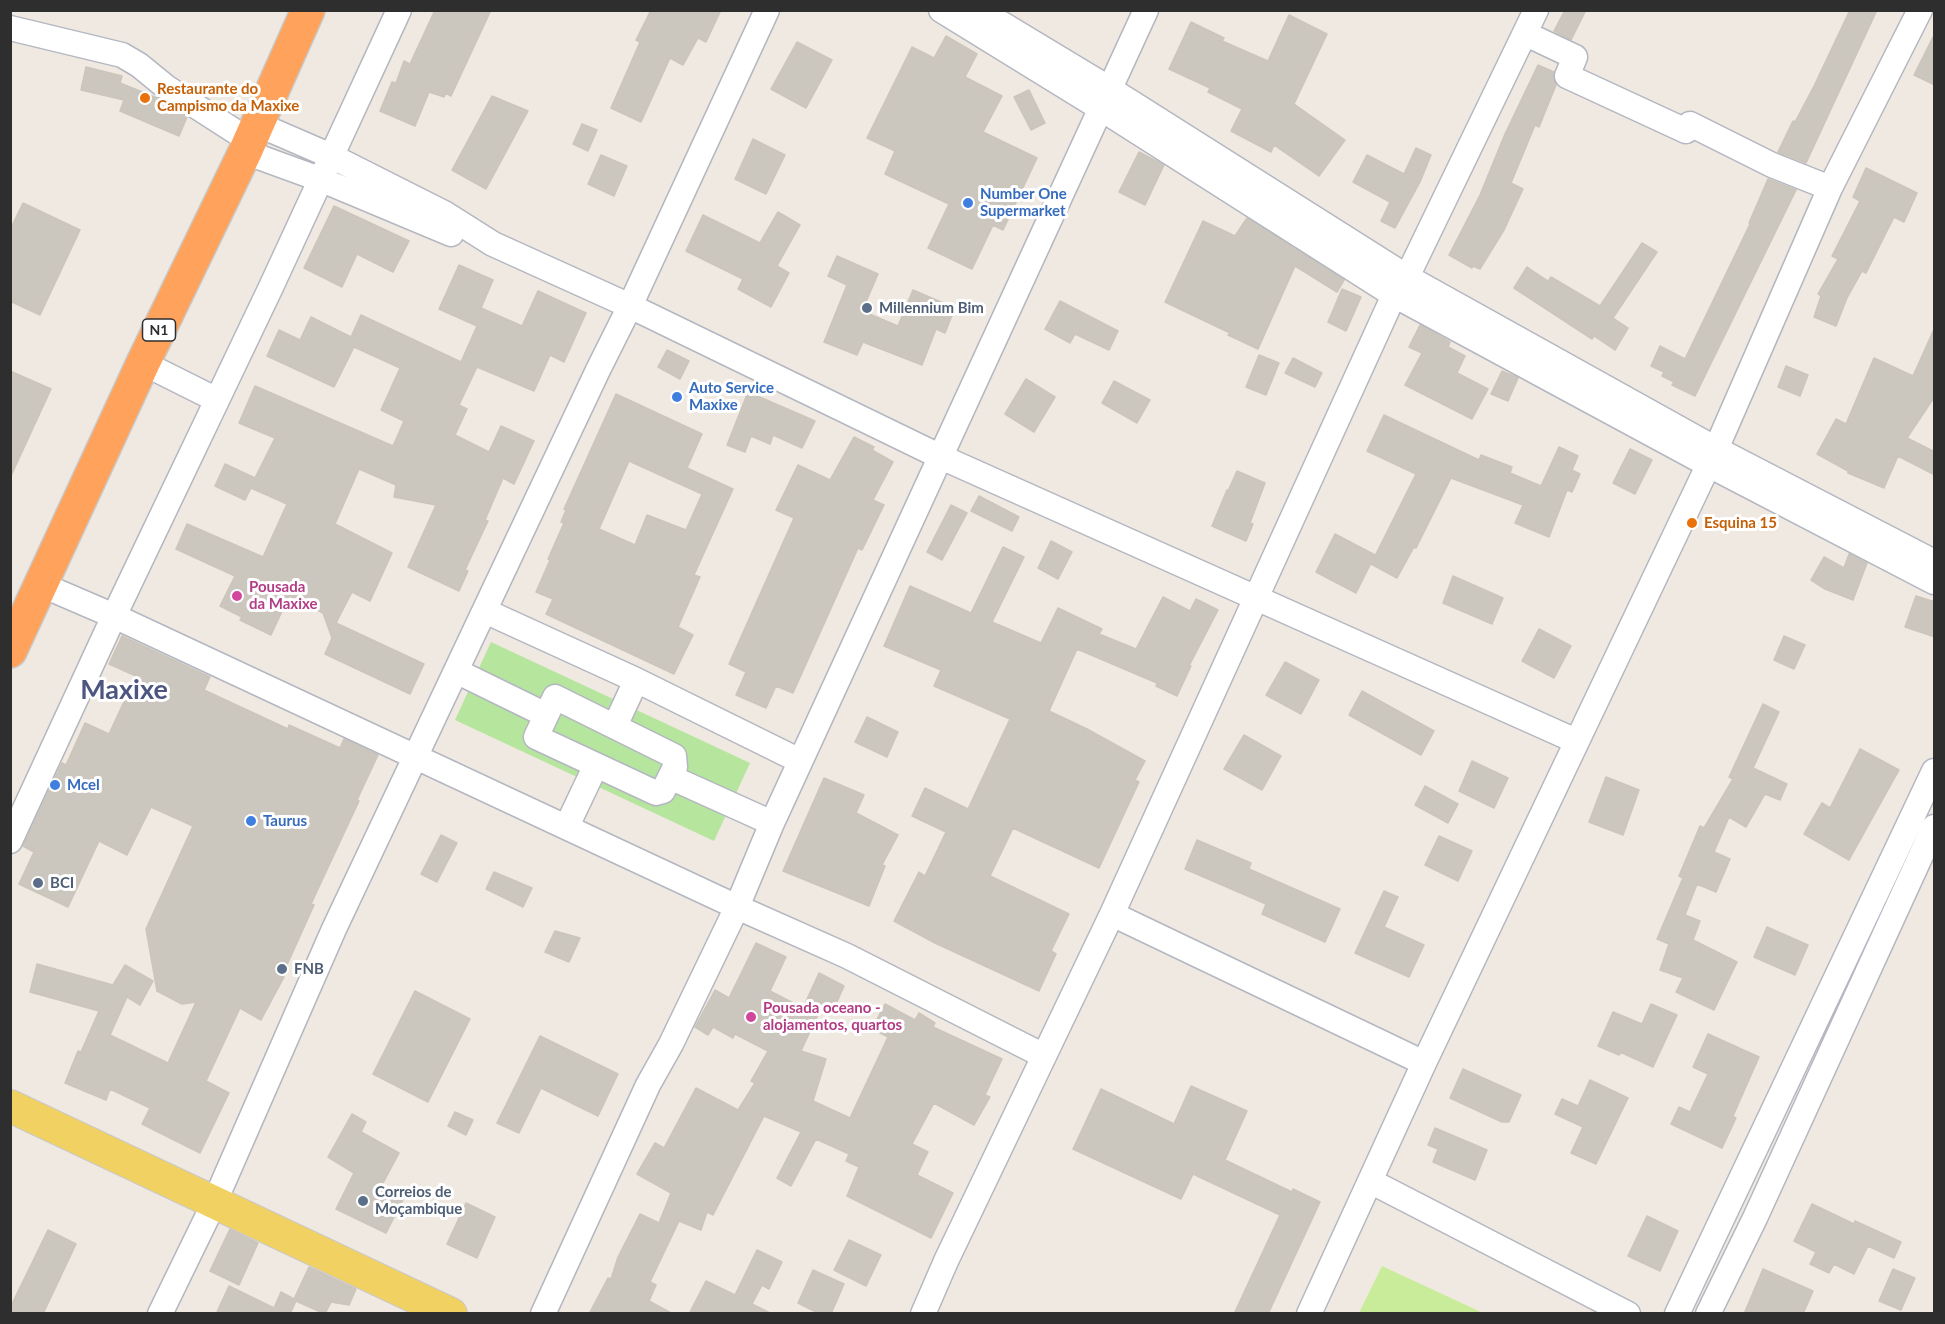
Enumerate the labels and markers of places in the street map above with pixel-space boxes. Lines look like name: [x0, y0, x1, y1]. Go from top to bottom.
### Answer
place label: Restaurante do Campismo da Maxixe: [157, 80, 299, 115]
marker: Restaurante do Campismo da Maxixe: [138, 91, 152, 105]
place label: Number One Supermarket: [980, 185, 1067, 220]
marker: Number One Supermarket: [961, 196, 975, 210]
place label: Millennium Bim: [879, 299, 984, 317]
marker: Millennium Bim: [860, 301, 874, 315]
place label: Auto Service Maxixe: [689, 379, 774, 414]
marker: Auto Service Maxixe: [670, 390, 684, 404]
place label: Esquina 15: [1704, 514, 1777, 532]
marker: Esquina 15: [1685, 516, 1699, 530]
place label: Pousada da Maxixe: [249, 578, 317, 613]
marker: Pousada da Maxixe: [230, 589, 244, 603]
place label: Mcel: [67, 776, 100, 794]
marker: Mcel: [48, 778, 62, 792]
place label: Taurus: [263, 812, 307, 830]
marker: Taurus: [244, 814, 258, 828]
place label: BCI: [50, 874, 74, 892]
marker: BCI: [31, 876, 45, 890]
place label: FNB: [294, 960, 324, 978]
marker: FNB: [275, 962, 289, 976]
place label: Pousada oceano - alojamentos, quartos: [763, 999, 902, 1034]
marker: Pousada oceano - alojamentos, quartos: [744, 1010, 758, 1024]
place label: Correios de Moçambique: [375, 1183, 462, 1218]
marker: Correios de Moçambique: [356, 1194, 370, 1208]

